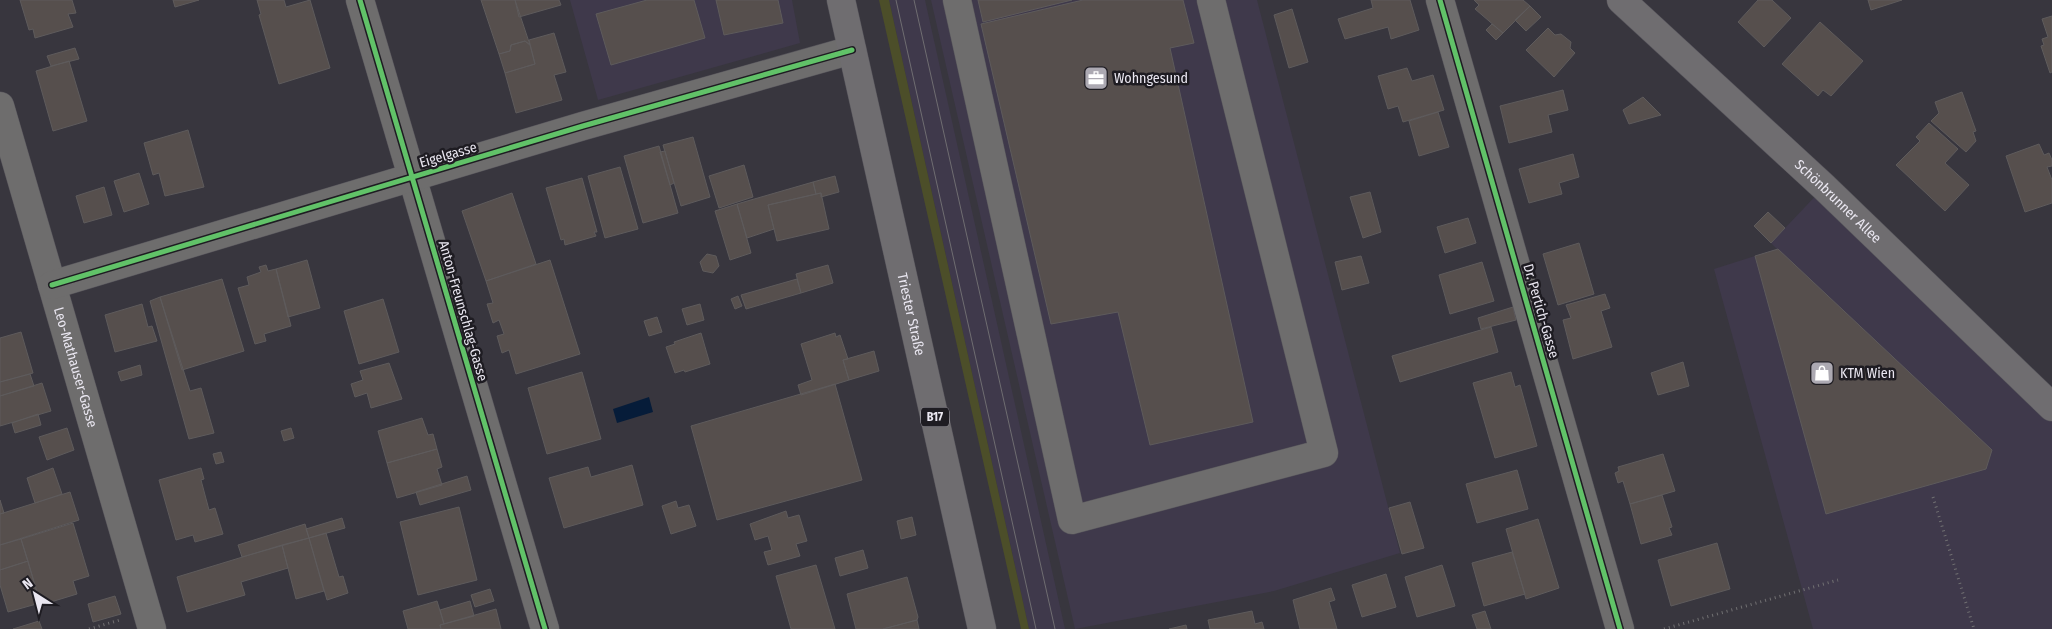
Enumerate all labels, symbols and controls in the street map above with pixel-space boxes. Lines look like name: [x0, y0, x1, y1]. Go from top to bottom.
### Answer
office icon: Wohngesund: [1083, 65, 1109, 91]
place label: Wohngesund: [1114, 70, 1188, 87]
street label: Eigelgasse: [417, 139, 479, 171]
street label: Schönbrunner Allee: [1791, 156, 1885, 246]
street label: Anton-Freunschlag-Gasse: [435, 239, 491, 383]
street label: Dr. Pertich-Gasse: [1519, 262, 1563, 360]
street label: Triester Straße: [894, 271, 929, 357]
street label: Leo-Mathauser-Gasse: [50, 305, 101, 429]
shop icon: KTM Wien: [1809, 360, 1835, 386]
place label: KTM Wien: [1840, 365, 1895, 382]
road number: B17: [921, 408, 949, 427]
north arrow: [10, 569, 60, 619]
text: N: [19, 575, 36, 593]

